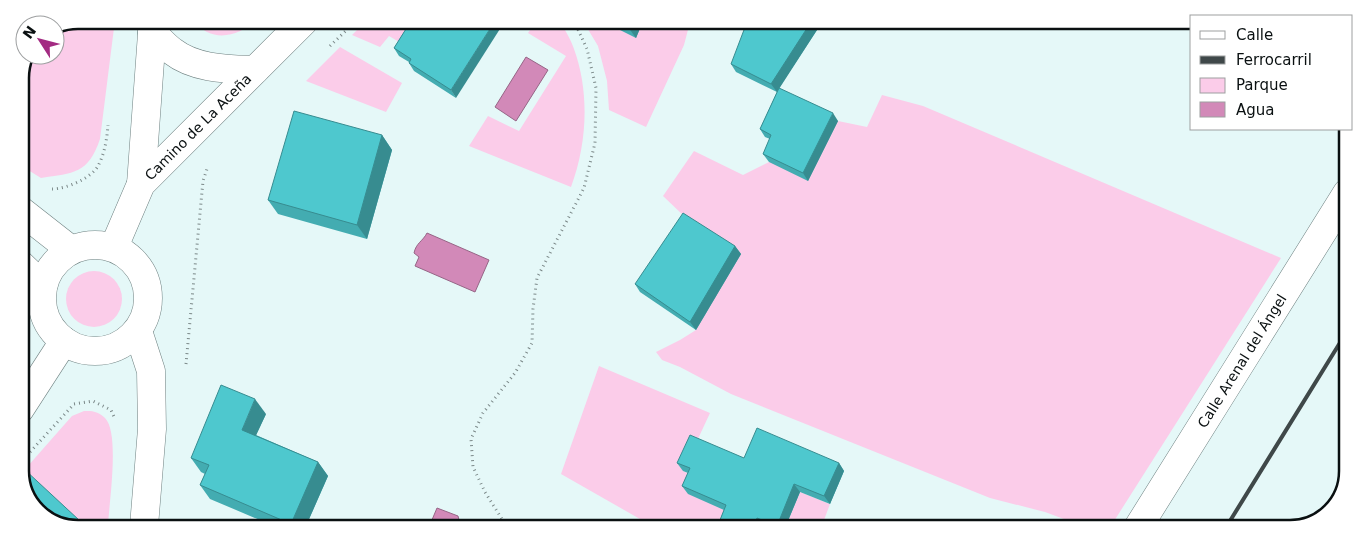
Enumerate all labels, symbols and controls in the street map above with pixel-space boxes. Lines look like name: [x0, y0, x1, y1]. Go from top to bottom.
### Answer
north arrow: [15, 15, 65, 65]
legend: [1190, 15, 1353, 130]
text: N: [20, 23, 39, 42]
text: Calle: [1236, 26, 1273, 44]
text: Ferrocarril: [1236, 51, 1312, 69]
street label: Camino de La Aceña: [142, 71, 254, 183]
text: Parque: [1236, 76, 1288, 94]
text: Agua: [1236, 101, 1274, 119]
street label: Calle Arenal del Ángel: [1194, 291, 1290, 431]

